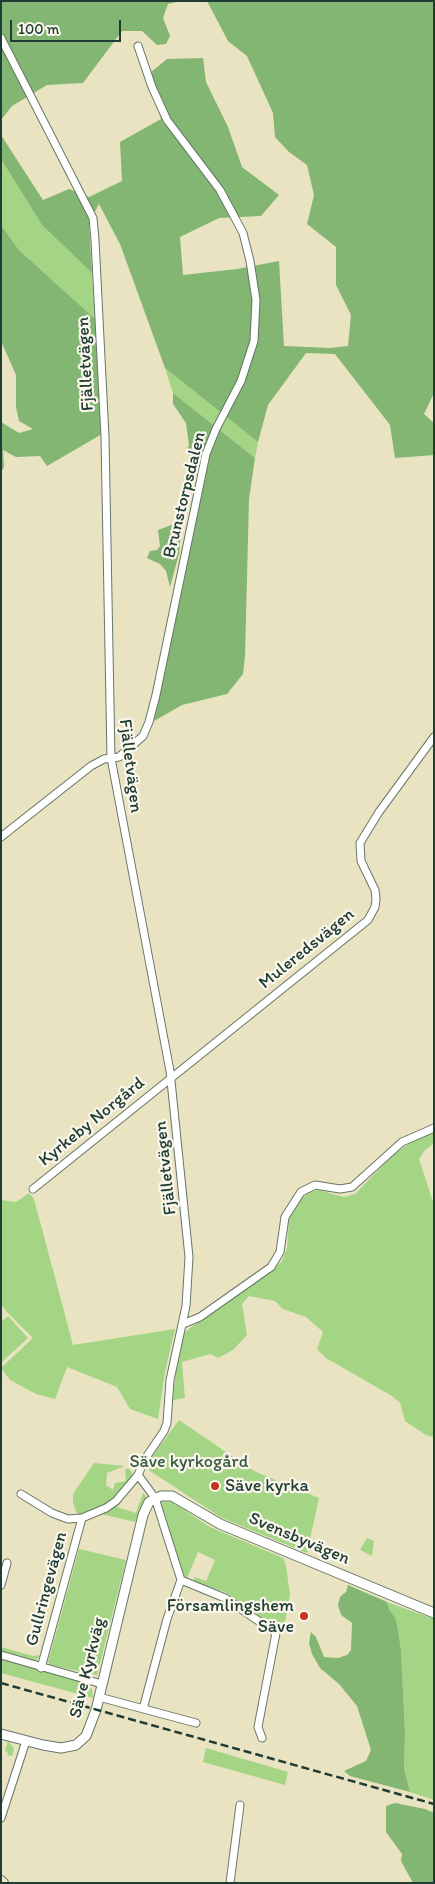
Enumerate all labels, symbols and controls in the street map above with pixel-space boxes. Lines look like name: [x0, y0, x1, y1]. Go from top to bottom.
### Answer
scale bar: [12, 10, 124, 42]
text: 100 m: [18, 20, 59, 38]
street label: Fjälletvägen: [73, 316, 99, 412]
street label: Brunstorpsdalen: [159, 430, 211, 560]
street label: Fjälletvägen: [114, 718, 146, 814]
street label: Muleredsvägen: [255, 904, 359, 994]
street label: Kyrkeby Norgård: [35, 1073, 149, 1171]
street label: Fjälletvägen: [150, 1120, 182, 1216]
park label: Säve kyrkogård: [129, 1451, 249, 1473]
place label: Säve kyrka: [225, 1475, 309, 1497]
marker: Säve kyrka: [209, 1480, 221, 1492]
street label: Svensbyvägen: [245, 1508, 353, 1570]
street label: Gullringevägen: [21, 1529, 73, 1649]
place label: Församlingshem Säve: [167, 1595, 294, 1638]
marker: Församlingshem Säve: [298, 1610, 310, 1622]
street label: Säve Kyrkväg: [65, 1615, 111, 1721]

